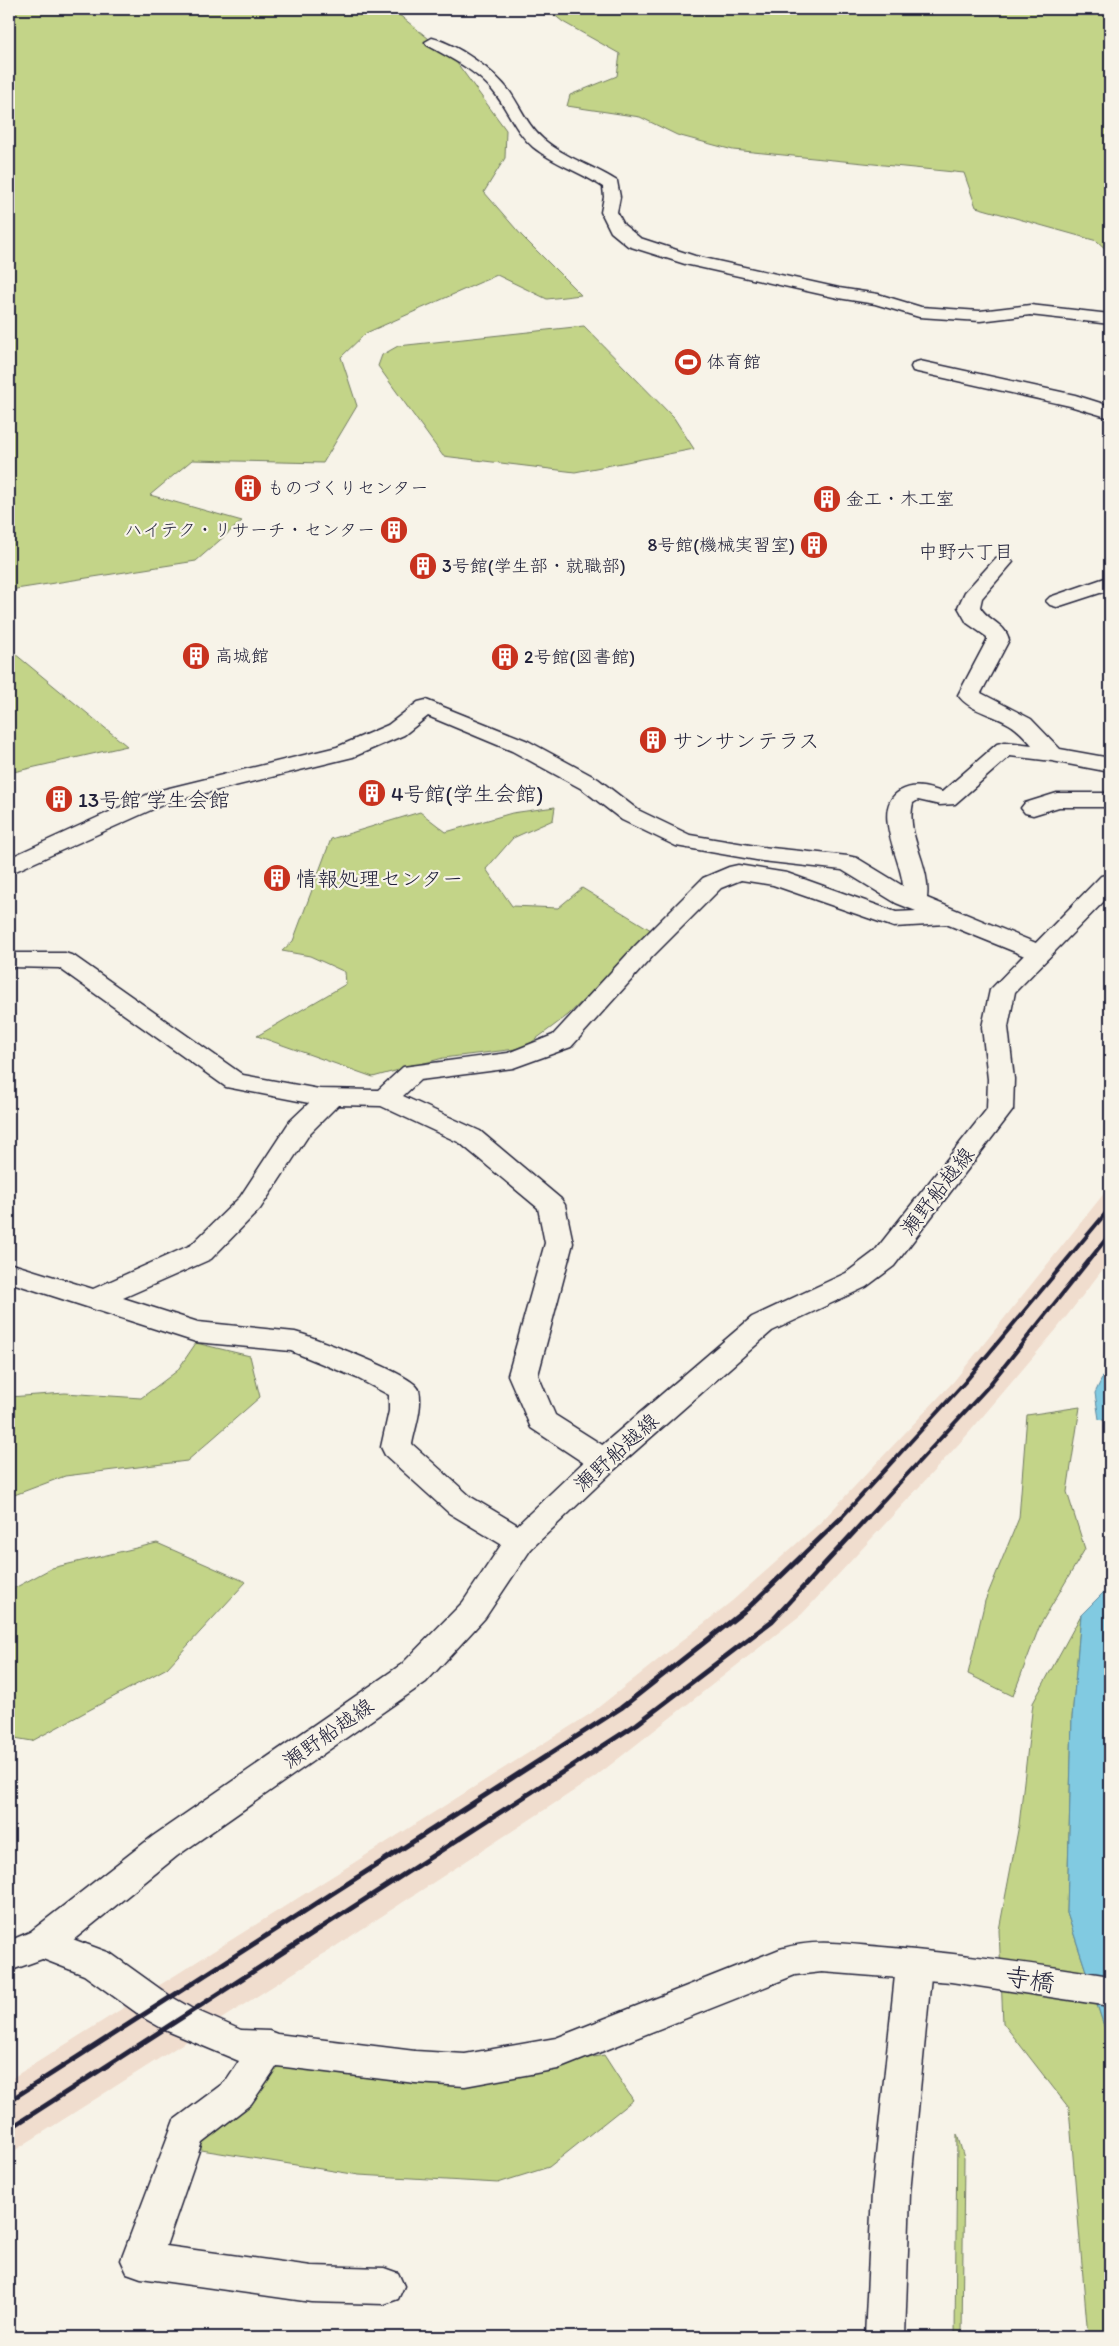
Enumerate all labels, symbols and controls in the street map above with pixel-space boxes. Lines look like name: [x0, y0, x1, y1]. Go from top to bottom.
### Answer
sports icon: 体育館: [673, 347, 703, 377]
place label: 体育館: [707, 351, 761, 373]
building icon: ものづくりセンター: [233, 473, 263, 503]
place label: ものづくりセンター: [267, 477, 428, 499]
building icon: 金工・木工室: [812, 484, 842, 514]
place label: 金工・木工室: [846, 488, 954, 510]
building icon: ハイテク・リサーチ・センター: [379, 515, 409, 545]
place label: ハイテク・リサーチ・センター: [124, 519, 375, 541]
building icon: 8号館(機械実習室): [799, 530, 829, 560]
place label: 8号館(機械実習室): [647, 534, 795, 556]
district label: 中野六丁目: [918, 540, 1014, 563]
building icon: 3号館(学生部・就職部): [408, 551, 438, 581]
place label: 3号館(学生部・就職部): [442, 555, 626, 577]
building icon: 高城館: [181, 641, 211, 671]
building icon: 2号館(図書館): [490, 642, 520, 672]
place label: 高城館: [215, 645, 269, 667]
place label: 2号館(図書館): [524, 646, 635, 668]
building icon: サンサンテラス: [638, 725, 668, 755]
place label: サンサンテラス: [672, 728, 819, 753]
building icon: 4号館(学生会館): [357, 778, 387, 808]
place label: 4号館(学生会館): [391, 781, 543, 806]
building icon: 13号館 学生会館: [44, 784, 74, 814]
place label: 13号館 学生会館: [78, 787, 230, 812]
building icon: 情報処理センター: [262, 863, 292, 893]
place label: 情報処理センター: [296, 866, 463, 891]
street label: 瀬野船越線: [895, 1142, 979, 1240]
street label: 瀬野船越線: [569, 1408, 663, 1496]
street label: 瀬野船越線: [278, 1693, 378, 1773]
street label: 寺橋: [1003, 1960, 1057, 1998]

